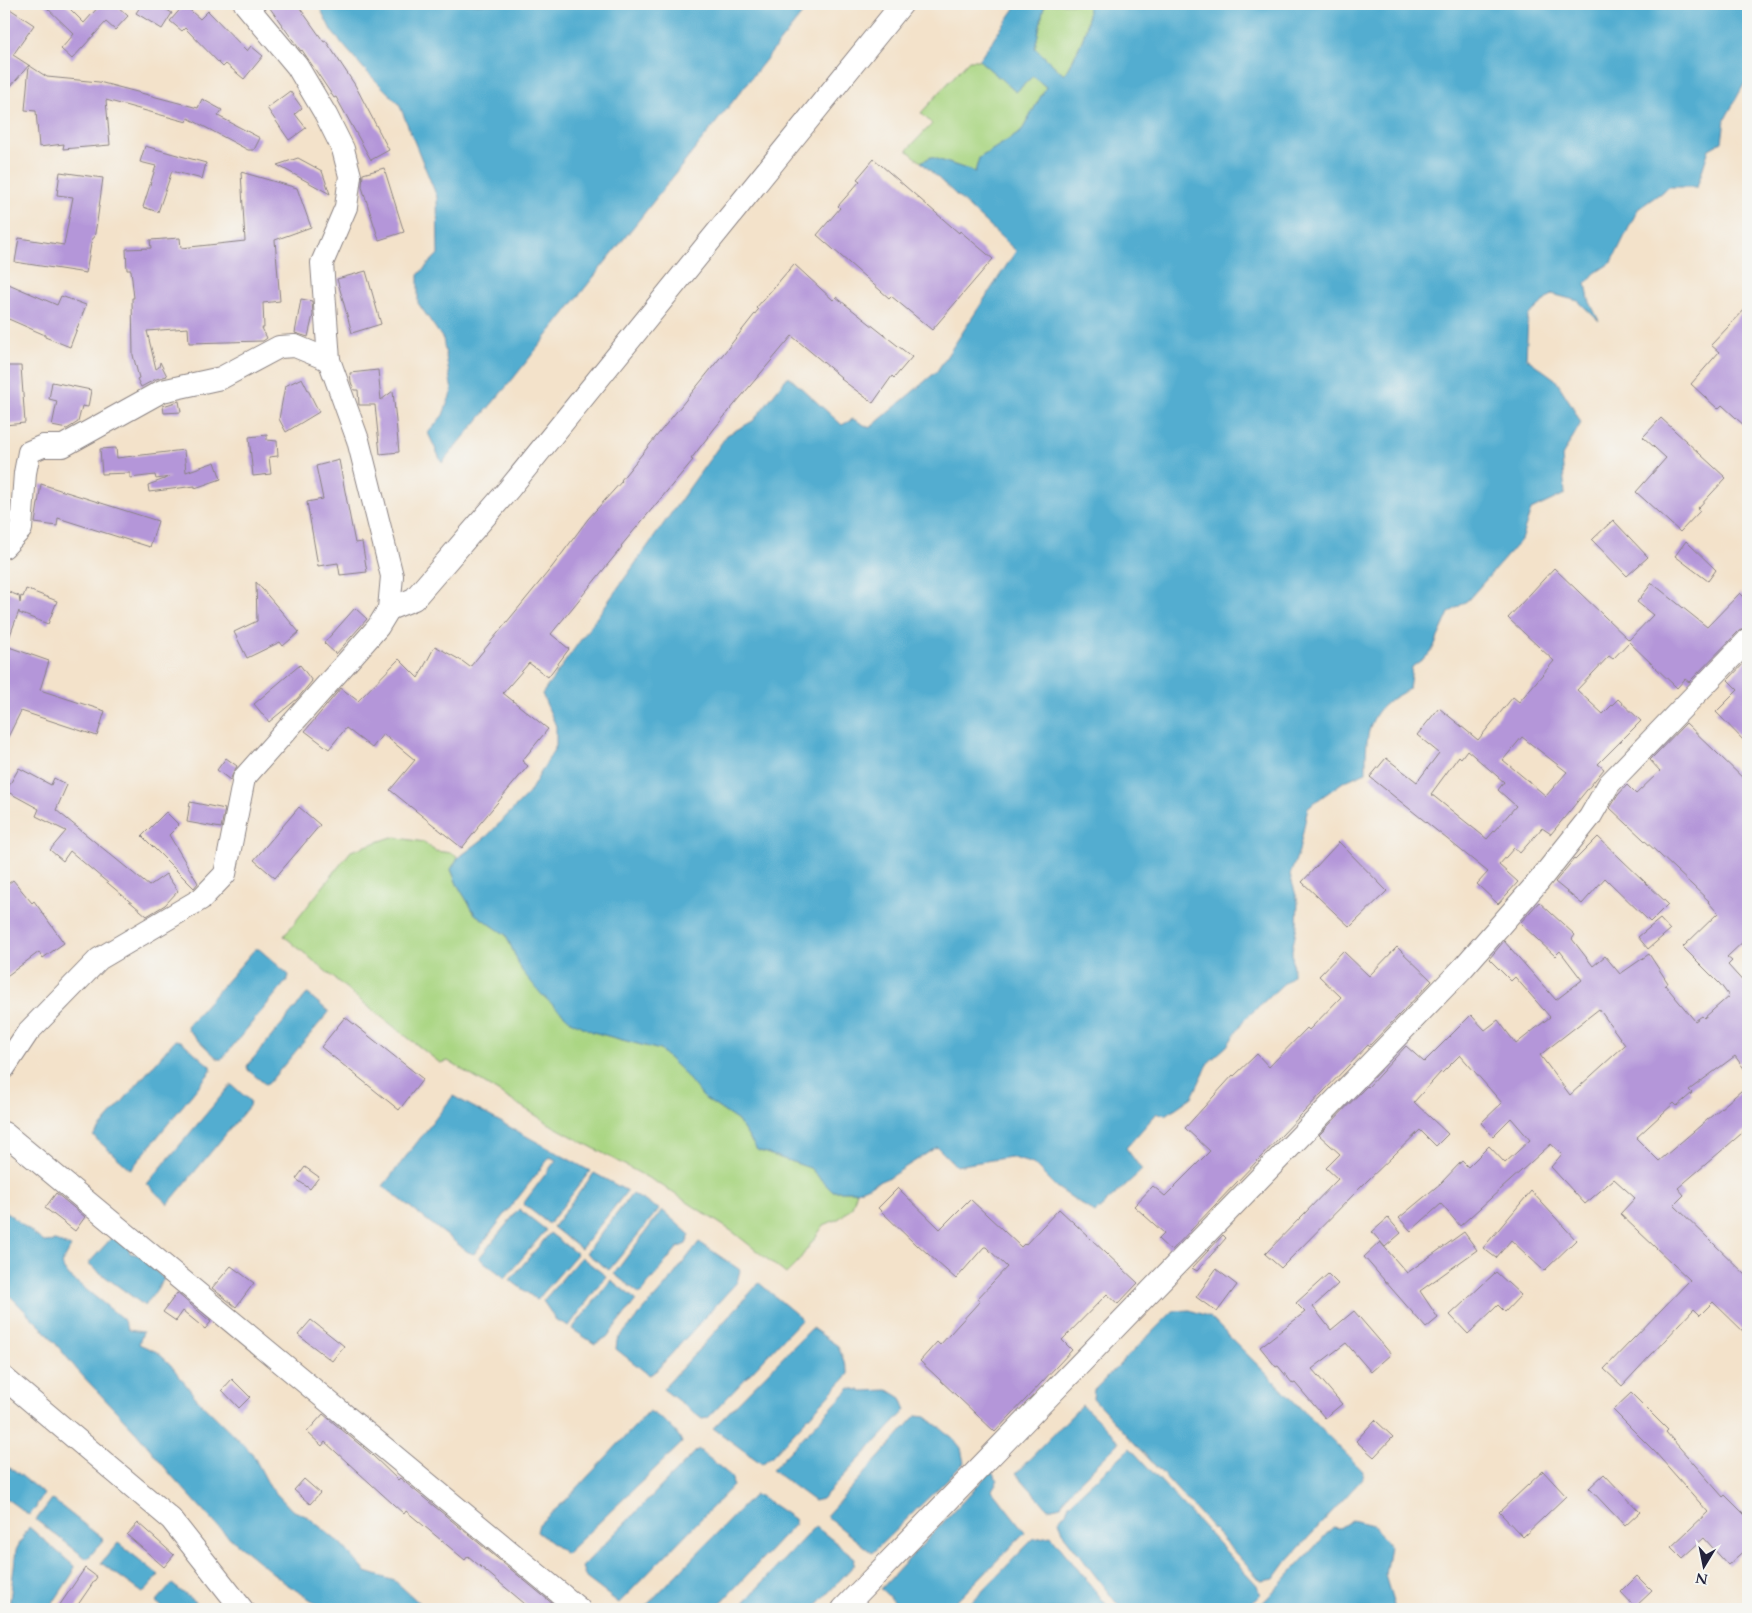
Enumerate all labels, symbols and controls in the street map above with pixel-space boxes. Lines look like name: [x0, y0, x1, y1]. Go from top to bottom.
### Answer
north arrow: [1680, 1540, 1730, 1590]
text: N: [1694, 1568, 1709, 1589]

